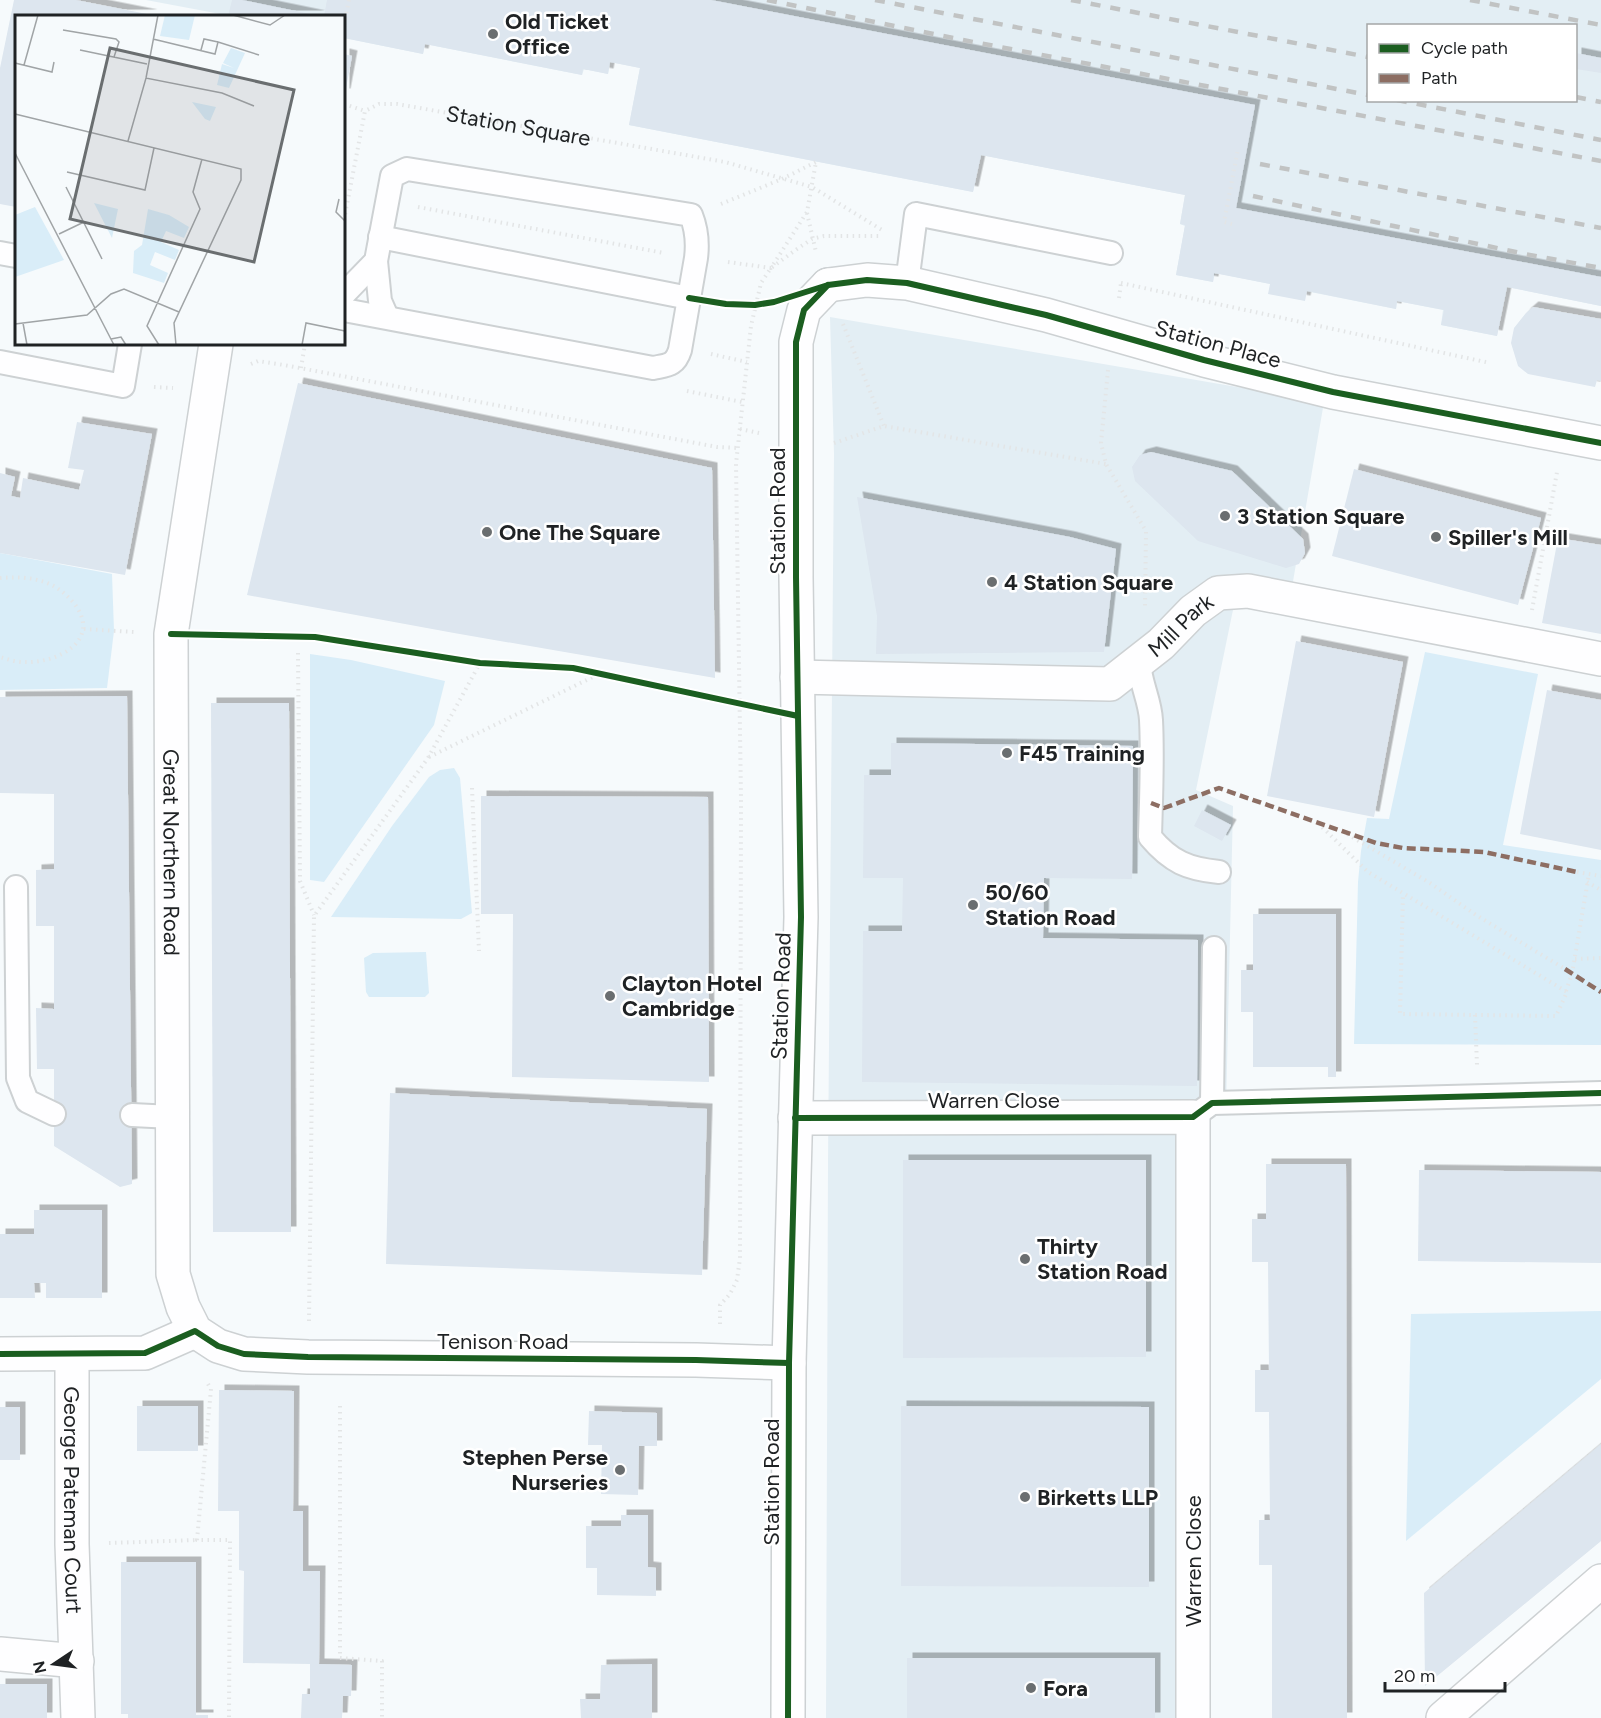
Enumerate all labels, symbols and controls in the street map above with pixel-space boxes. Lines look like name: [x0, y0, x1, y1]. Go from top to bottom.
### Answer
place label: Old Ticket Office: [505, 8, 609, 60]
inset map: [15, 15, 345, 345]
legend: [1367, 24, 1577, 102]
marker: Old Ticket Office: [486, 27, 500, 41]
text: Cycle path: [1421, 37, 1508, 59]
text: Path: [1421, 67, 1457, 89]
street label: Station Square: [444, 99, 593, 151]
street label: Station Place: [1152, 314, 1284, 374]
street label: Station Road: [764, 447, 791, 575]
place label: 3 Station Square: [1237, 503, 1404, 530]
marker: 3 Station Square: [1218, 509, 1232, 523]
place label: One The Square: [499, 519, 660, 546]
place label: Spiller's Mill: [1448, 524, 1568, 551]
marker: One The Square: [480, 525, 494, 539]
marker: Spiller's Mill: [1429, 530, 1443, 544]
place label: 4 Station Square: [1004, 569, 1173, 596]
marker: 4 Station Square: [985, 575, 999, 589]
street label: Mill Park: [1142, 587, 1219, 663]
place label: F45 Training: [1019, 740, 1145, 767]
marker: F45 Training: [1000, 746, 1014, 760]
street label: Great Northern Road: [158, 749, 186, 956]
place label: 50/60 Station Road: [985, 879, 1116, 931]
marker: 50/60 Station Road: [966, 898, 980, 912]
street label: Station Road: [765, 932, 797, 1060]
place label: Clayton Hotel Cambridge: [622, 970, 762, 1022]
marker: Clayton Hotel Cambridge: [603, 989, 617, 1003]
street label: Warren Close: [928, 1087, 1060, 1114]
place label: Thirty Station Road: [1037, 1233, 1168, 1285]
marker: Thirty Station Road: [1018, 1252, 1032, 1266]
street label: Tenison Road: [437, 1328, 569, 1355]
street label: George Pateman Court: [58, 1386, 88, 1614]
street label: Station Road: [758, 1418, 785, 1546]
place label: Stephen Perse Nurseries: [462, 1444, 608, 1496]
marker: Stephen Perse Nurseries: [613, 1463, 627, 1477]
place label: Birketts LLP: [1037, 1484, 1158, 1511]
marker: Birketts LLP: [1018, 1490, 1032, 1504]
street label: Warren Close: [1180, 1495, 1207, 1627]
north arrow: [24, 1634, 84, 1694]
scale bar: [1385, 1655, 1505, 1693]
text: N: [29, 1659, 51, 1675]
text: 20 m: [1394, 1665, 1435, 1687]
place label: Fora: [1043, 1675, 1088, 1702]
marker: Fora: [1024, 1681, 1038, 1695]

